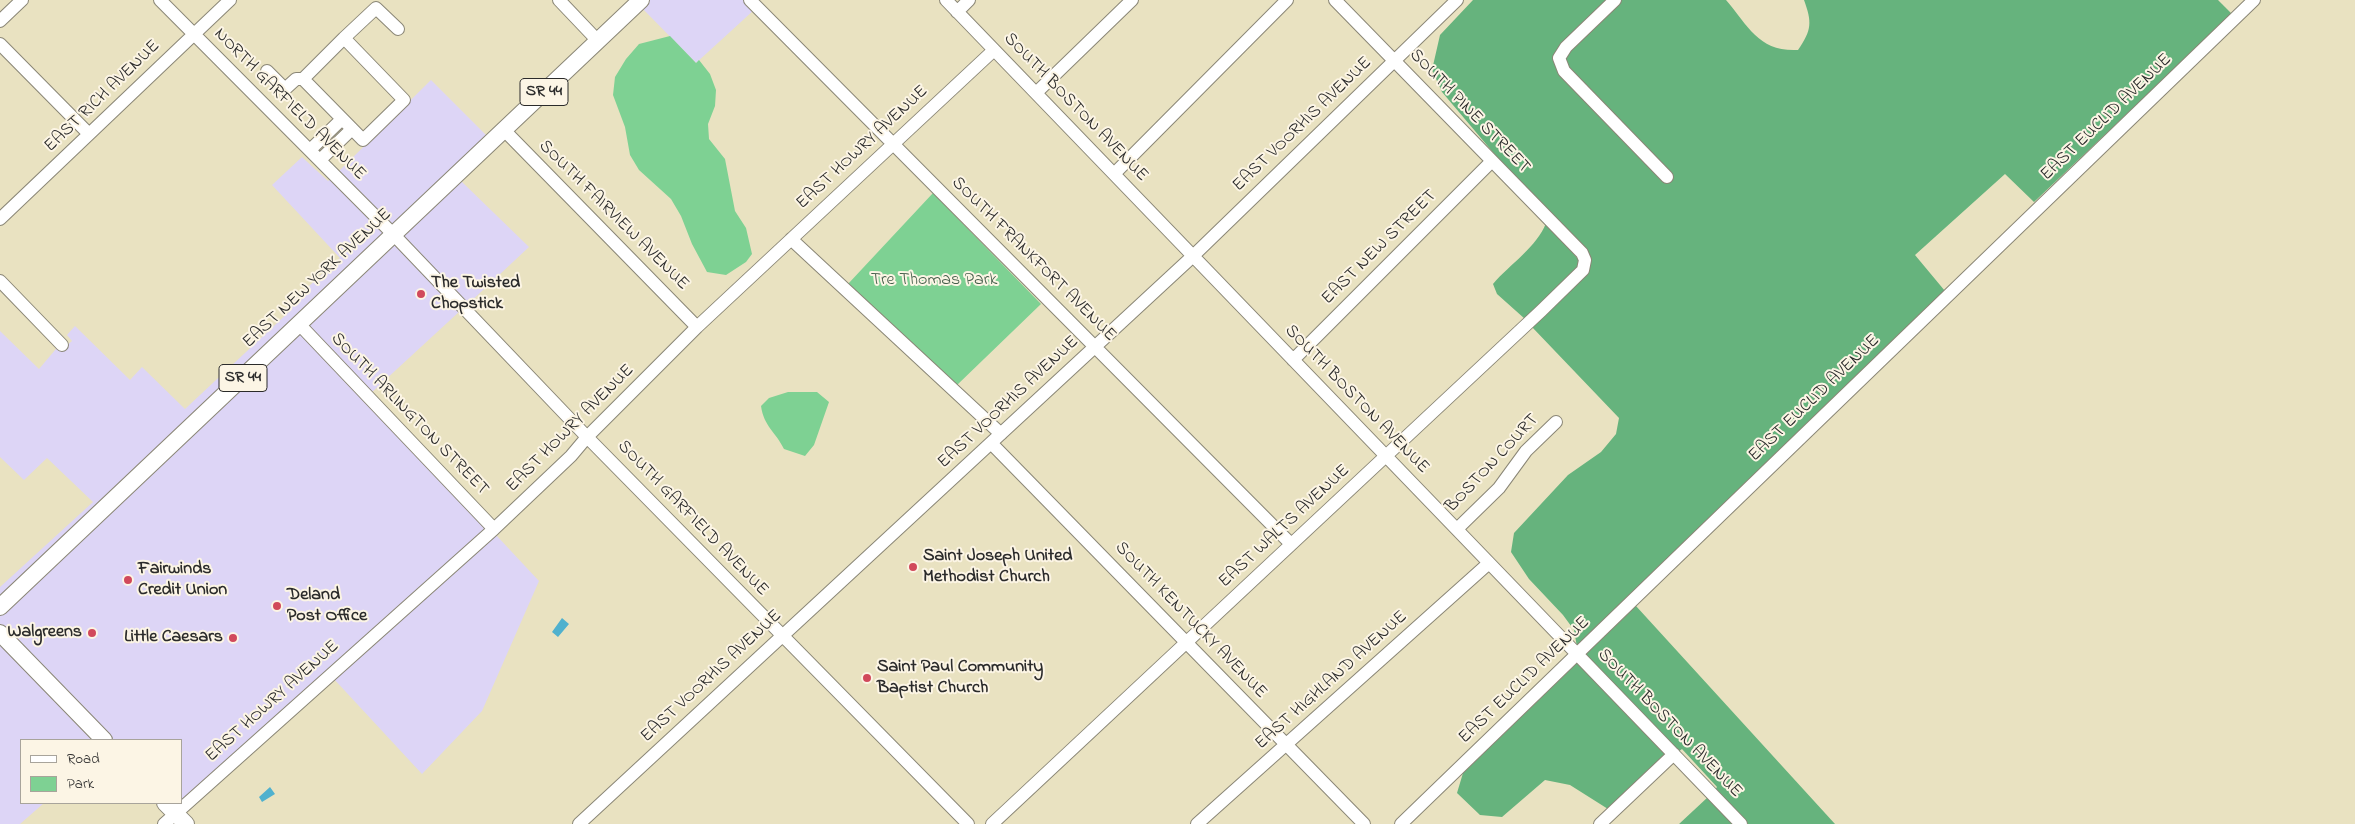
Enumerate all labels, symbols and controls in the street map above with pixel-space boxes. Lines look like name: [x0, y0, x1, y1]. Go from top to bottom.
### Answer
street label: NORTH GARFIELD AVENUE: [208, 24, 370, 186]
street label: SOUTH BOSTON AVENUE: [998, 29, 1152, 187]
street label: EAST RICH AVENUE: [41, 36, 165, 158]
street label: SOUTH PINE STREET: [1404, 45, 1534, 179]
street label: EAST EUCLID AVENUE: [2037, 50, 2177, 186]
street label: EAST VOORHIS AVENUE: [1229, 53, 1377, 197]
road number: SR 44: [520, 78, 568, 105]
street label: EAST HOWRY AVENUE: [793, 81, 933, 215]
street label: SOUTH FAIRVIEW AVENUE: [533, 136, 693, 296]
street label: SOUTH FRANKFORT AVENUE: [946, 173, 1120, 347]
street label: EAST NEW STREET: [1318, 186, 1442, 310]
street label: EAST NEW YORK AVENUE: [239, 204, 397, 354]
park label: Tre Thomas Park: [871, 270, 997, 292]
place label: The Twisted Chopstick: [431, 273, 520, 316]
marker: The Twisted Chopstick: [415, 288, 427, 300]
street label: SOUTH BOSTON AVENUE: [1279, 321, 1433, 479]
street label: SOUTH ARLINGTON STREET: [325, 329, 493, 501]
street label: EAST EUCLID AVENUE: [1745, 331, 1885, 467]
street label: EAST VOORHIS AVENUE: [934, 332, 1084, 474]
street label: EAST HOWRY AVENUE: [502, 360, 640, 498]
road number: SR 44: [219, 364, 267, 392]
street label: BOSTON COURT: [1442, 410, 1544, 518]
street label: SOUTH GARFIELD AVENUE: [612, 437, 772, 601]
street label: EAST WALTS AVENUE: [1215, 461, 1355, 593]
street label: SOUTH KENTUCKY AVENUE: [1109, 538, 1271, 704]
place label: Saint Joseph United Methodist Church: [923, 546, 1072, 588]
place label: Fairwinds Credit Union: [138, 559, 227, 602]
marker: Saint Joseph United Methodist Church: [907, 561, 919, 573]
marker: Fairwinds Credit Union: [122, 574, 134, 586]
place label: Deland Post Office: [287, 585, 367, 628]
marker: Deland Post Office: [271, 600, 283, 612]
street label: EAST VOORHIS AVENUE: [637, 606, 787, 748]
street label: EAST HIGHLAND AVENUE: [1251, 607, 1413, 755]
street label: EAST EUCLID AVENUE: [1455, 613, 1595, 749]
place label: Walgreens: [7, 622, 82, 644]
marker: Walgreens: [86, 627, 98, 639]
place label: Little Caesars: [124, 627, 223, 649]
marker: Little Caesars: [227, 632, 239, 644]
street label: EAST HOWRY AVENUE: [202, 636, 344, 768]
street label: SOUTH BOSTON AVENUE: [1592, 645, 1746, 803]
place label: Saint Paul Community Baptist Church: [877, 657, 1043, 700]
marker: Saint Paul Community Baptist Church: [861, 672, 873, 684]
legend: [20, 739, 182, 804]
text: Road: [67, 748, 100, 770]
text: Park: [67, 773, 94, 795]

